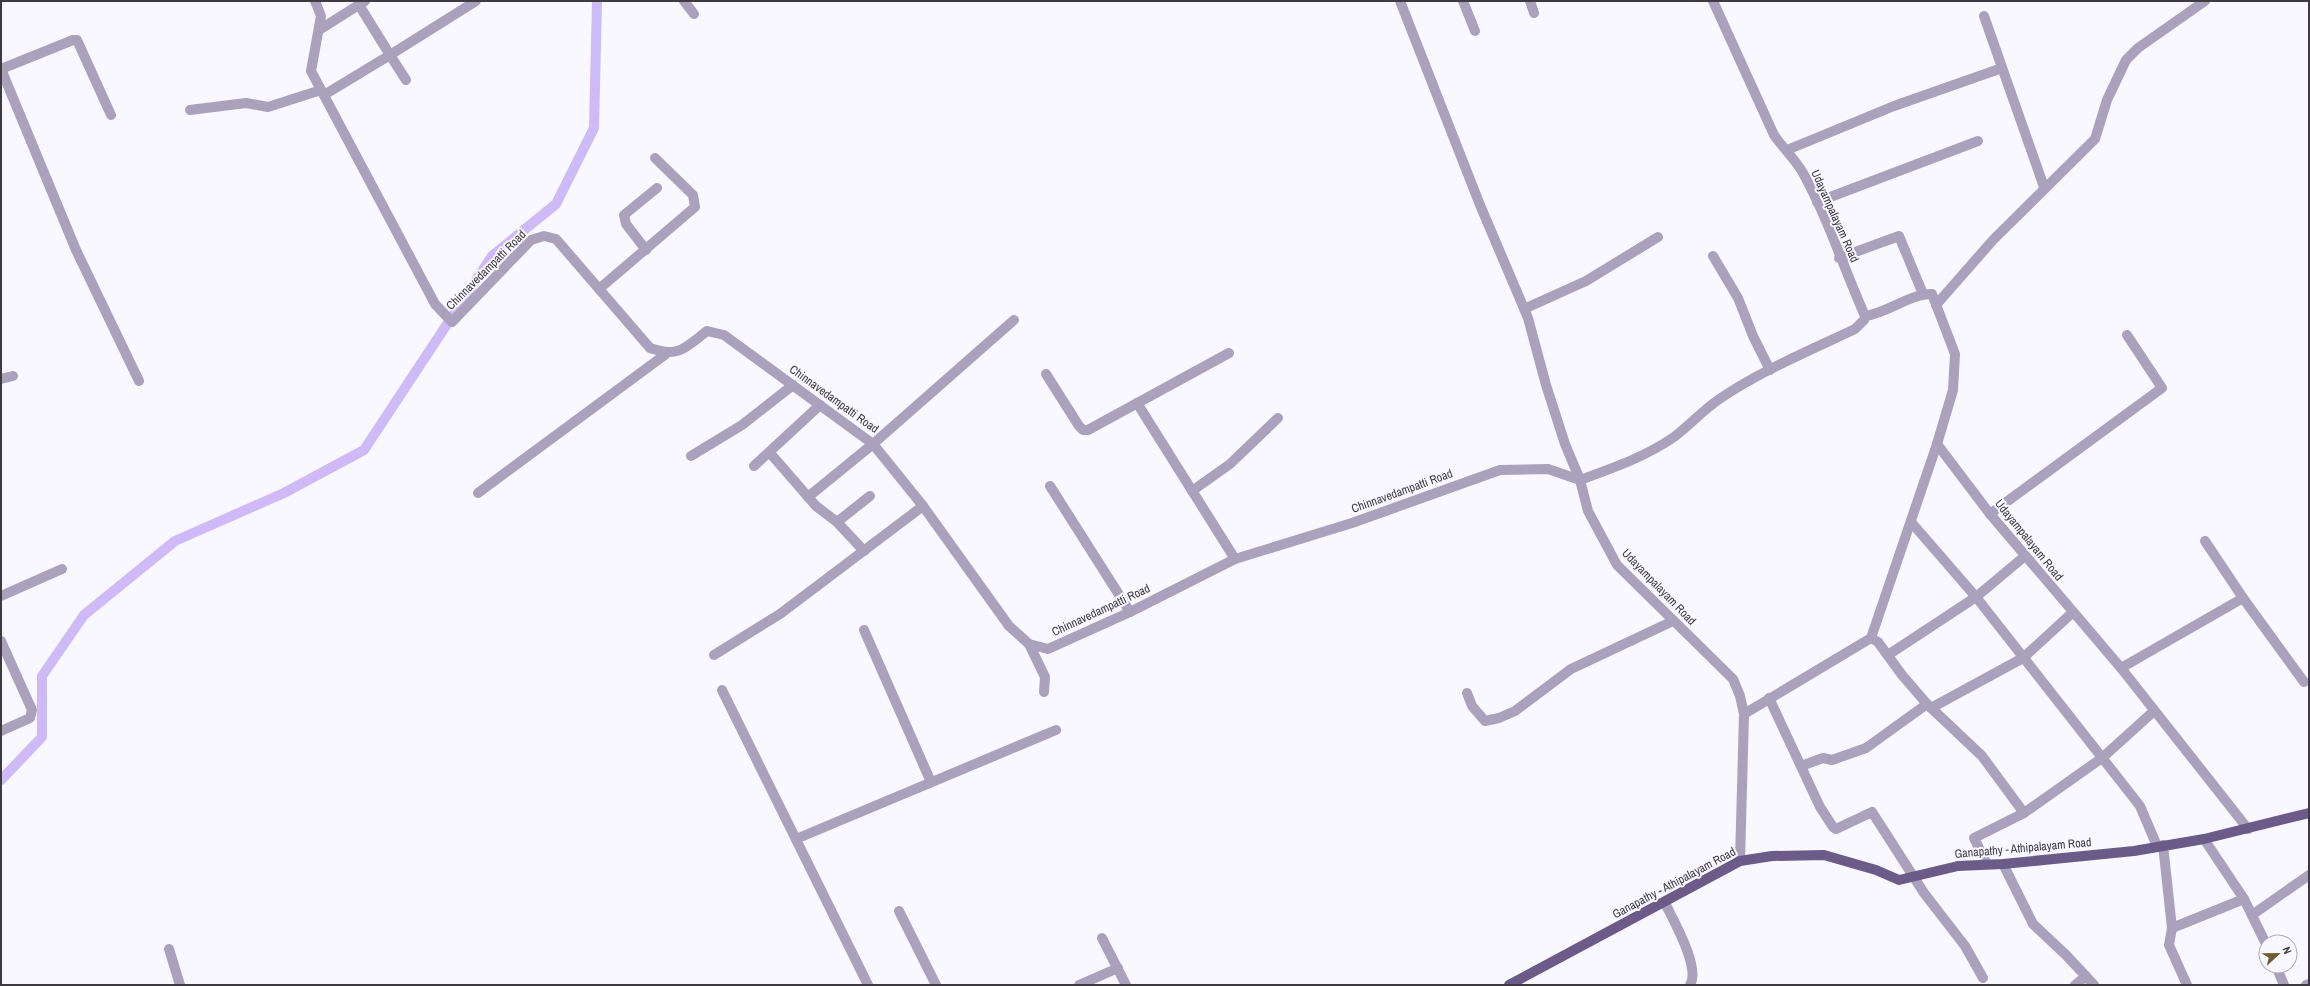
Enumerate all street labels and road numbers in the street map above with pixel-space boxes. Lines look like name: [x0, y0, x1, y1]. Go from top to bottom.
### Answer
street label: Udayampalayam Road: [1807, 167, 1863, 265]
street label: Chinnavedampatti Road: [443, 227, 529, 313]
street label: Chinnavedampatti Road: [786, 361, 882, 437]
street label: Chinnavedampatti Road: [1349, 465, 1455, 517]
street label: Udayampalayam Road: [1991, 496, 2067, 584]
street label: Udayampalayam Road: [1618, 545, 1700, 629]
street label: Chinnavedampatti Road: [1049, 580, 1153, 640]
street label: Ganapathy - Athipalayam Road: [1954, 834, 2092, 862]
street label: Ganapathy - Athipalayam Road: [1610, 844, 1738, 922]

